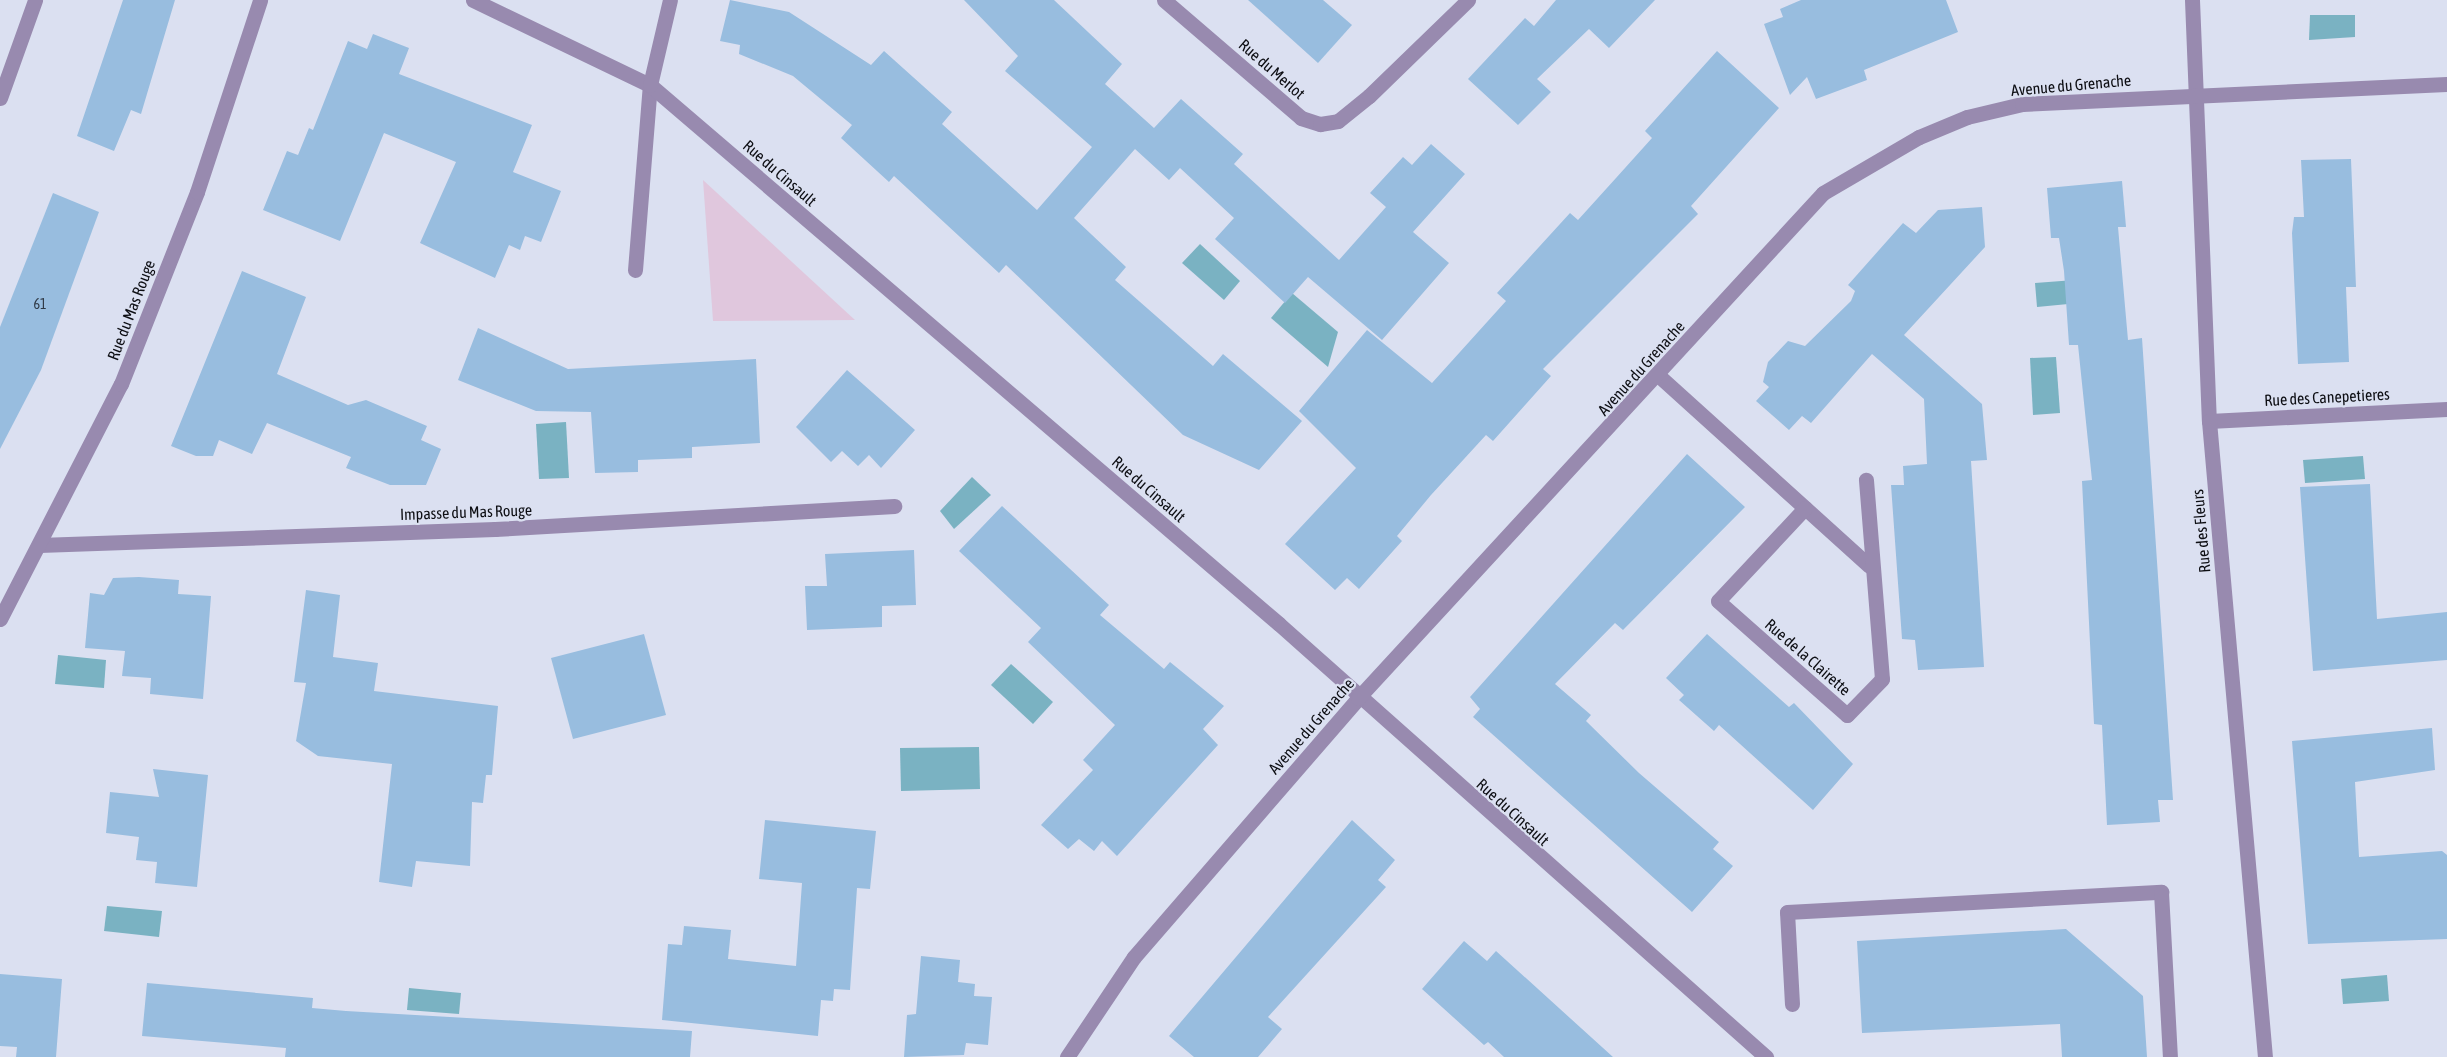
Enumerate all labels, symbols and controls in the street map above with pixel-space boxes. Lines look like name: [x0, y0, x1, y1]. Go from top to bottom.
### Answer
street label: Rue du Merlot: [1235, 35, 1309, 103]
street label: Avenue du Grenache: [2010, 70, 2132, 100]
street label: Rue du Cinsault: [739, 136, 821, 210]
street label: Rue du Mas Rouge: [103, 257, 159, 363]
house number: 61: [33, 296, 47, 312]
street label: Avenue du Grenache: [1594, 317, 1688, 419]
street label: Rue des Canepetieres: [2264, 384, 2390, 410]
street label: Rue du Cinsault: [1108, 452, 1190, 526]
street label: Rue des Fleurs: [2188, 488, 2214, 574]
street label: Impasse du Mas Rouge: [400, 500, 532, 524]
street label: Rue de la Clairette: [1761, 615, 1855, 699]
street label: Avenue du Grenache: [1264, 674, 1358, 778]
street label: Rue du Cinsault: [1473, 774, 1553, 850]

